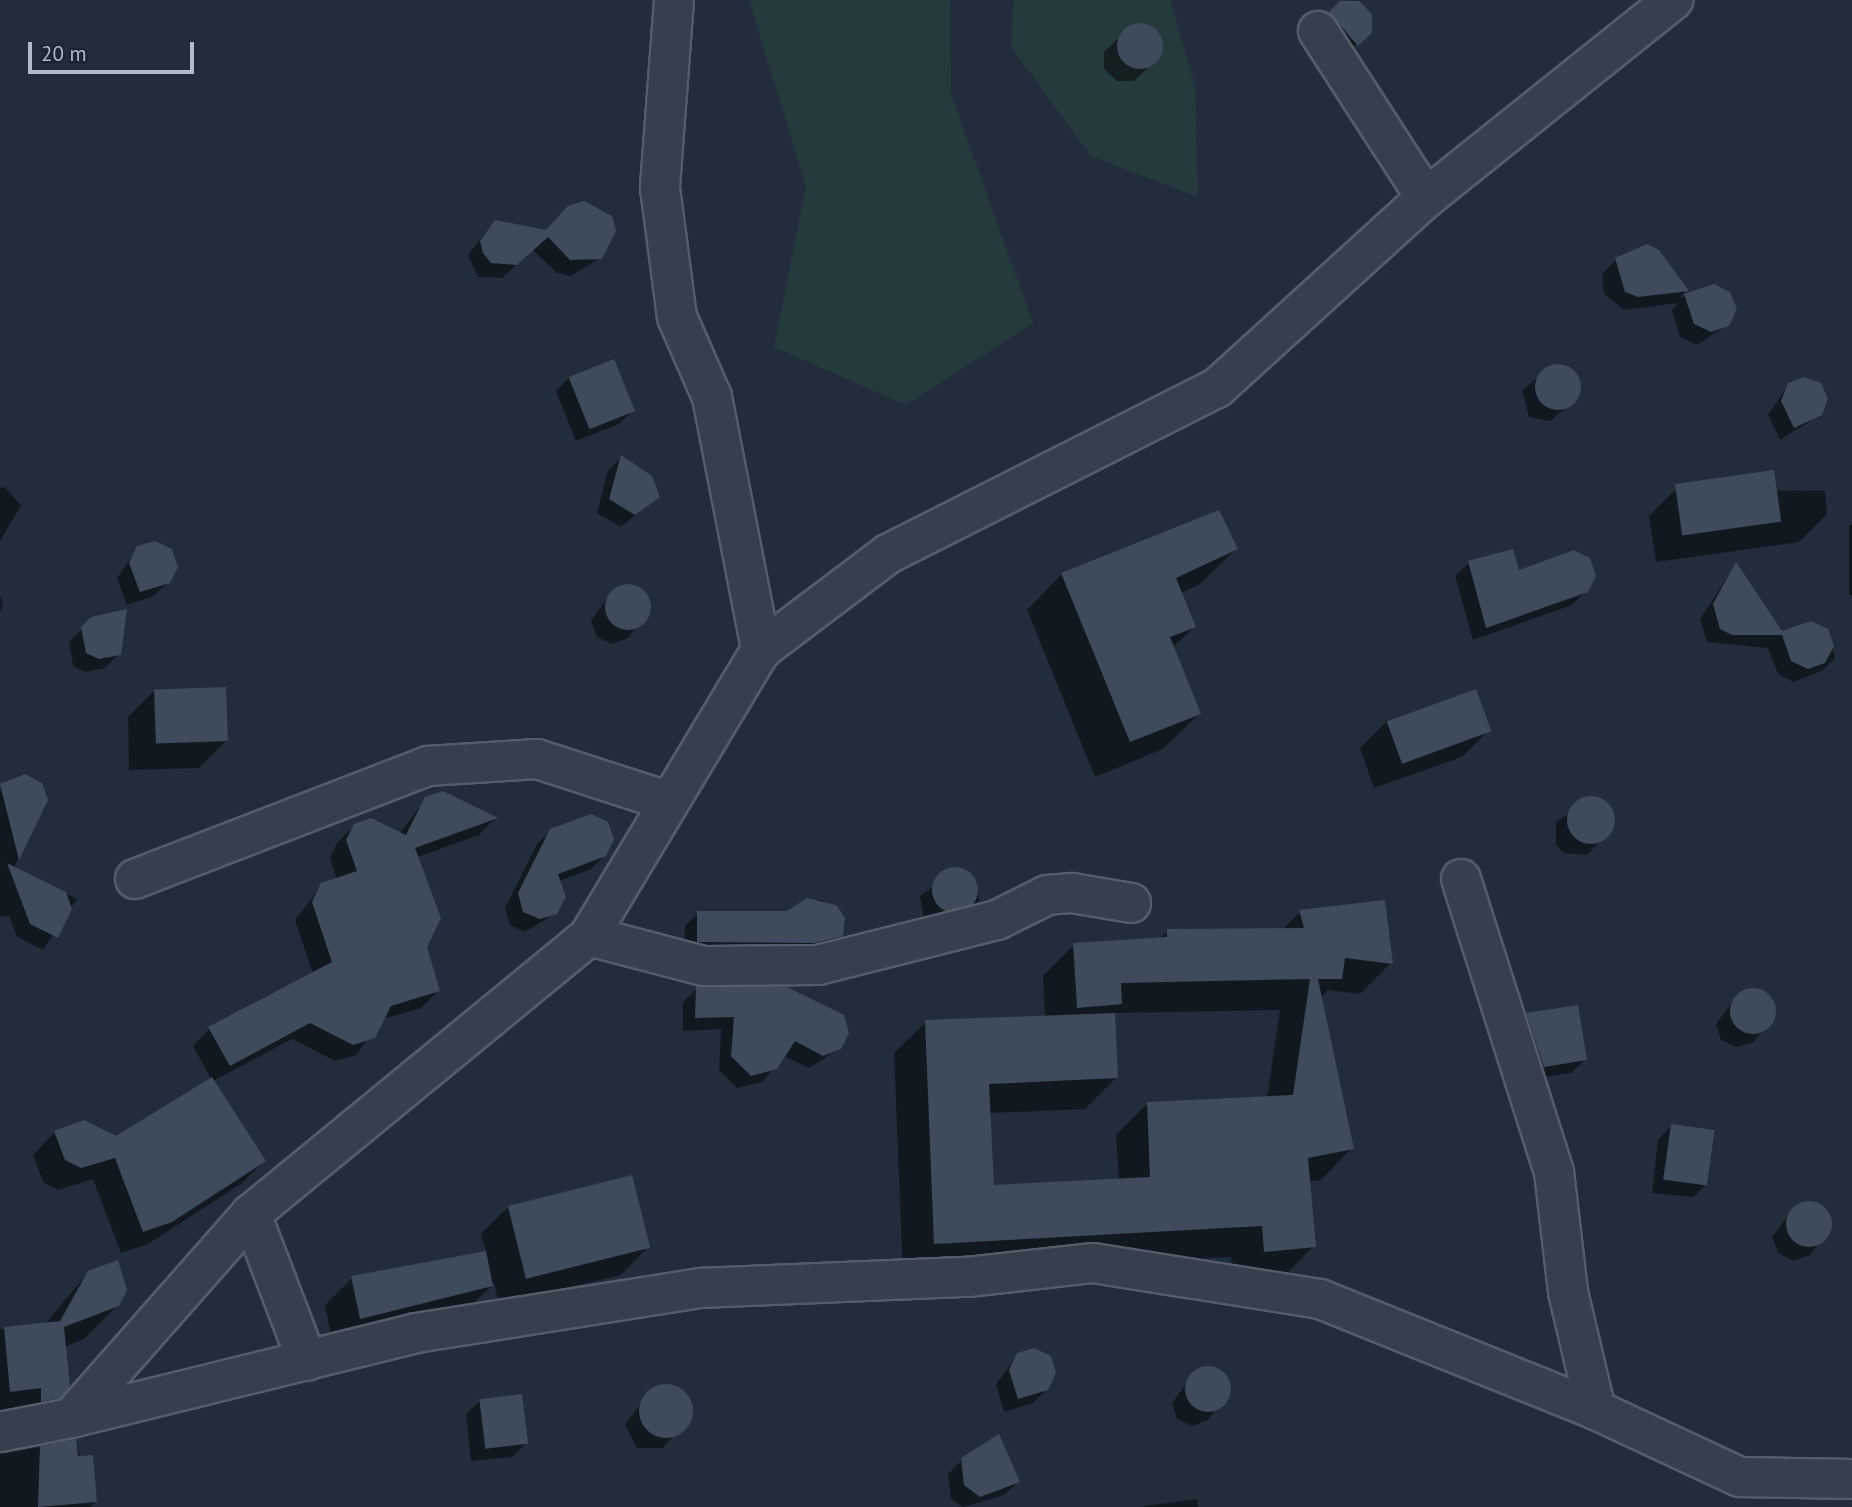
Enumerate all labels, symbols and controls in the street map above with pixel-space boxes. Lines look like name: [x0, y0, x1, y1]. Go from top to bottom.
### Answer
scale bar: [32, 28, 198, 72]
text: 20 m: [41, 40, 87, 67]

